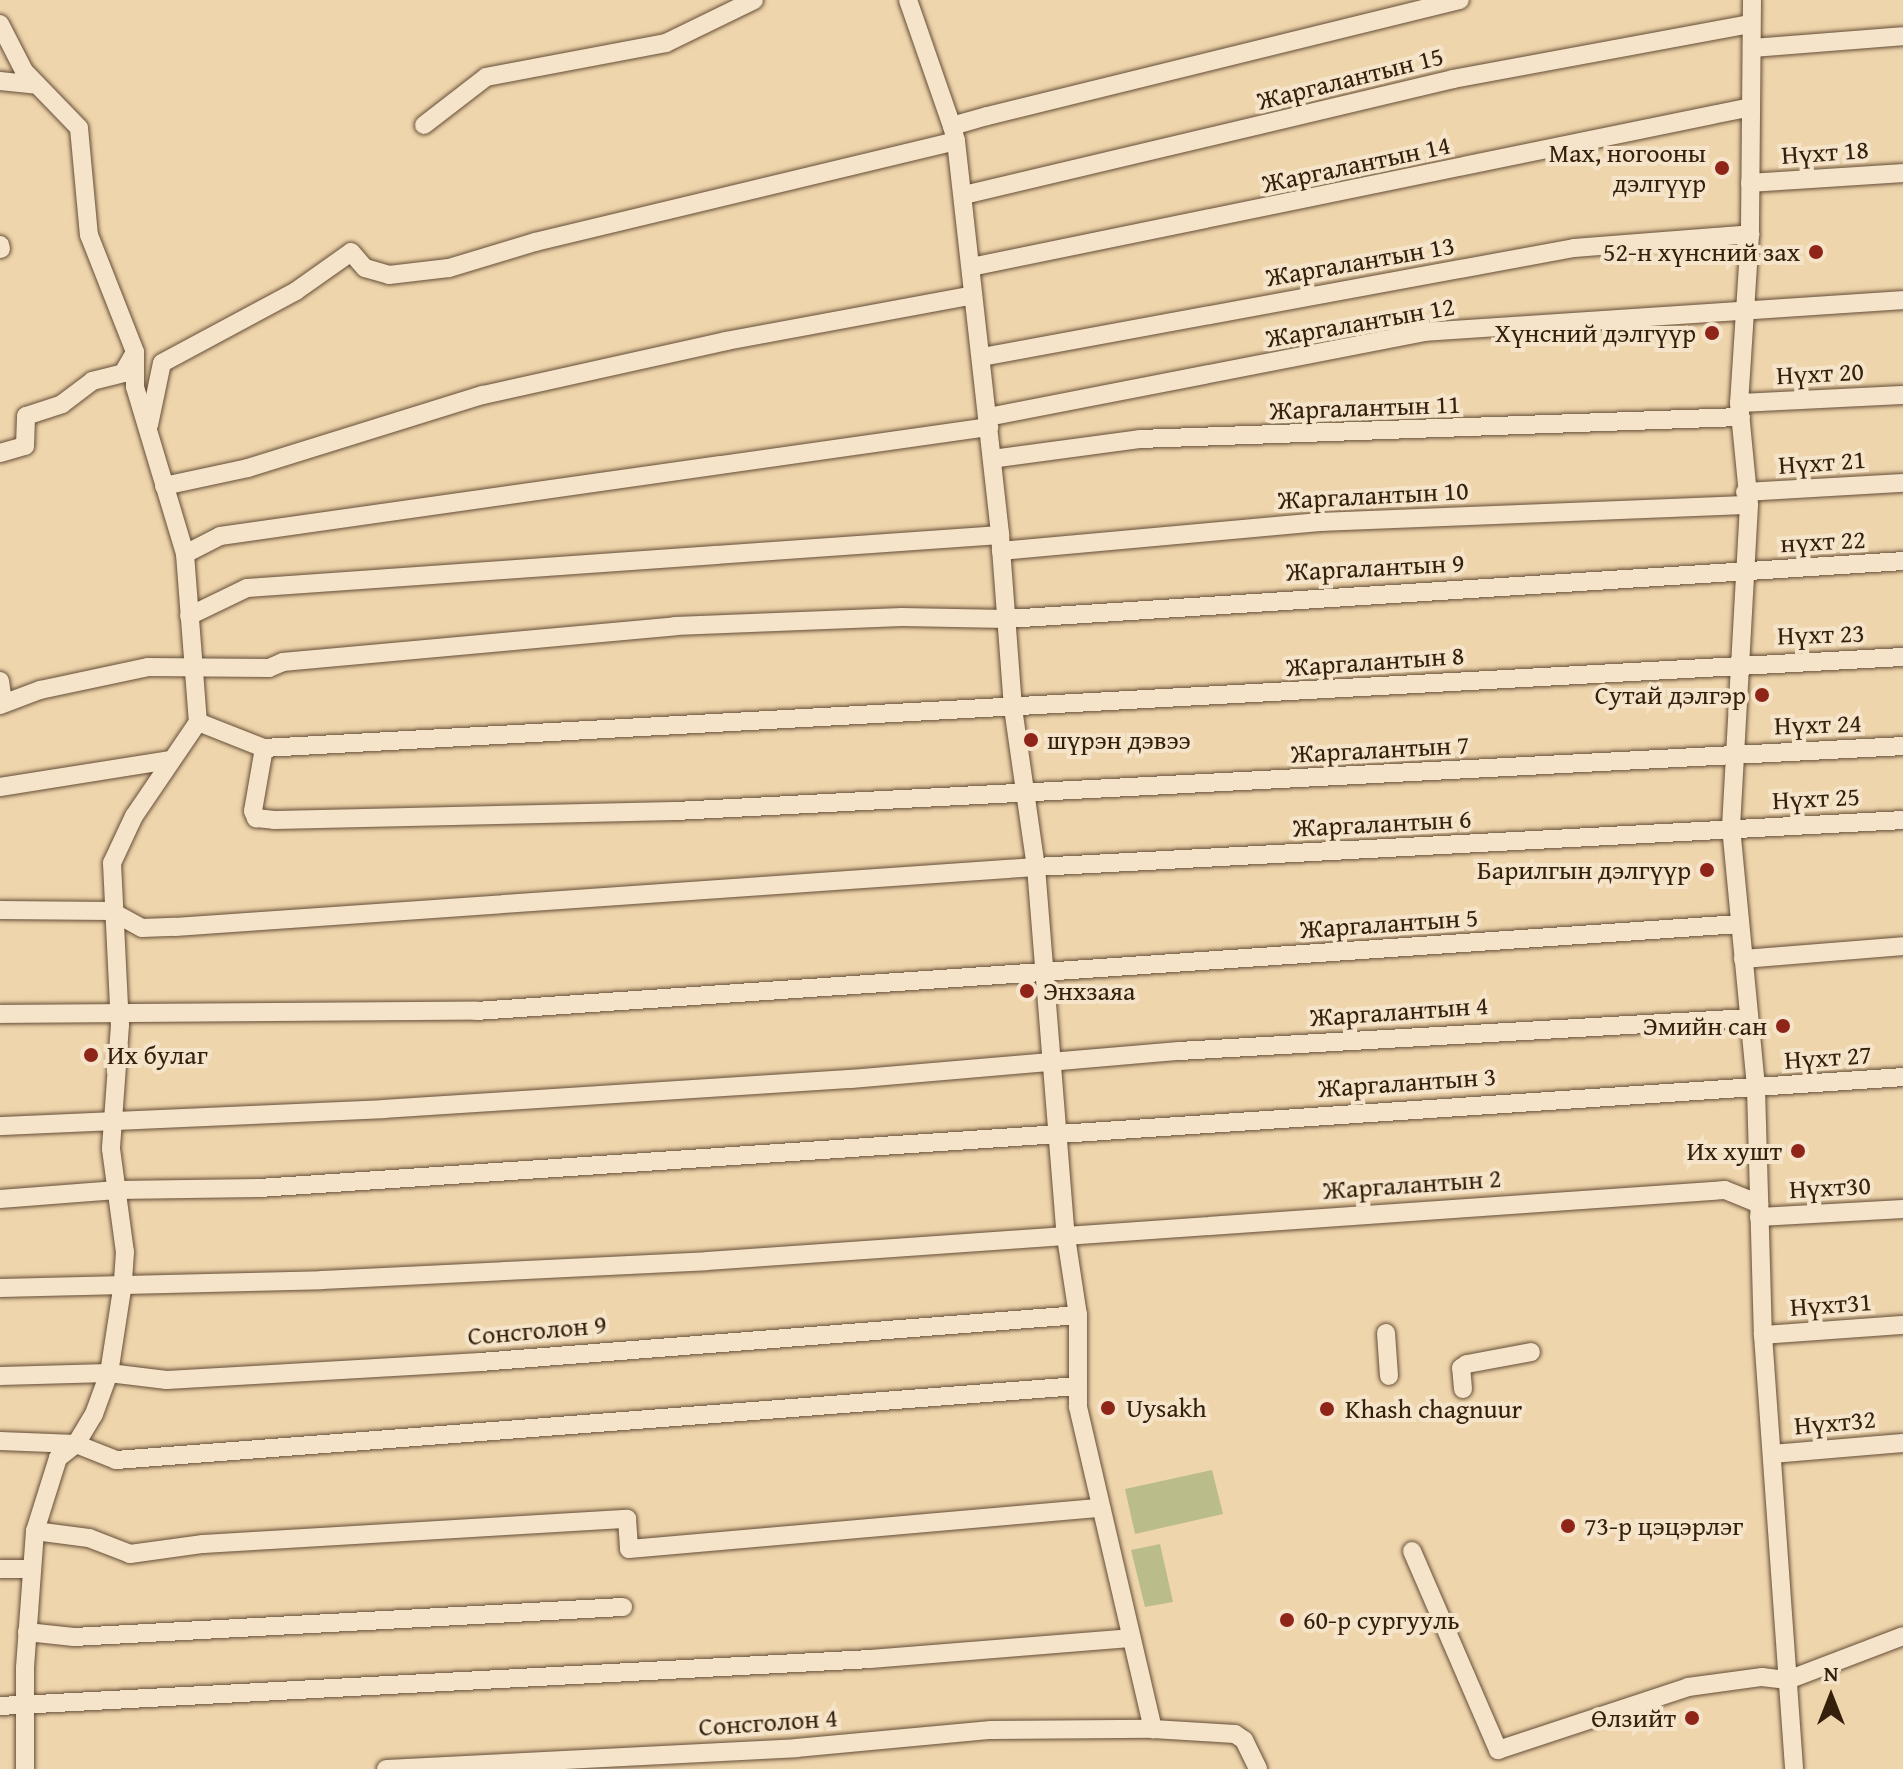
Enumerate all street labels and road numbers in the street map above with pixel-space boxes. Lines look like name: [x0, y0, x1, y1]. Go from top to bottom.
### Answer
street label: Жаргалантын 15: [1253, 40, 1447, 116]
street label: Жаргалантын 14: [1259, 129, 1453, 199]
street label: Нүхт 18: [1780, 133, 1870, 171]
street label: Жаргалантын 13: [1263, 229, 1457, 293]
street label: Жаргалантын 12: [1263, 290, 1457, 354]
street label: Нүхт 20: [1775, 355, 1865, 391]
street label: Жаргалантын 11: [1269, 388, 1461, 426]
street label: Нүхт 21: [1777, 443, 1867, 481]
street label: Жаргалантын 10: [1277, 474, 1469, 516]
street label: нүхт 22: [1780, 523, 1866, 559]
street label: Жаргалантын 9: [1285, 547, 1465, 587]
street label: Нүхт 23: [1777, 617, 1865, 651]
street label: Жаргалантын 8: [1285, 639, 1465, 683]
street label: Нүхт 24: [1774, 707, 1862, 741]
street label: Жаргалантын 7: [1290, 729, 1470, 769]
street label: Нүхт 25: [1771, 780, 1861, 816]
street label: Жаргалантын 6: [1292, 803, 1472, 843]
street label: Жаргалантын 5: [1299, 901, 1479, 945]
street label: Жаргалантын 4: [1309, 989, 1489, 1033]
street label: Нүхт 27: [1783, 1038, 1873, 1076]
street label: Жаргалантын 3: [1317, 1060, 1497, 1104]
street label: Жаргалантын 2: [1322, 1162, 1502, 1206]
street label: Нүхт30: [1788, 1169, 1872, 1205]
street label: Нүхт31: [1789, 1286, 1873, 1322]
street label: Сонсголон 9: [466, 1308, 608, 1352]
street label: Нүхт32: [1793, 1403, 1877, 1441]
street label: Сонсголон 4: [697, 1702, 839, 1742]

